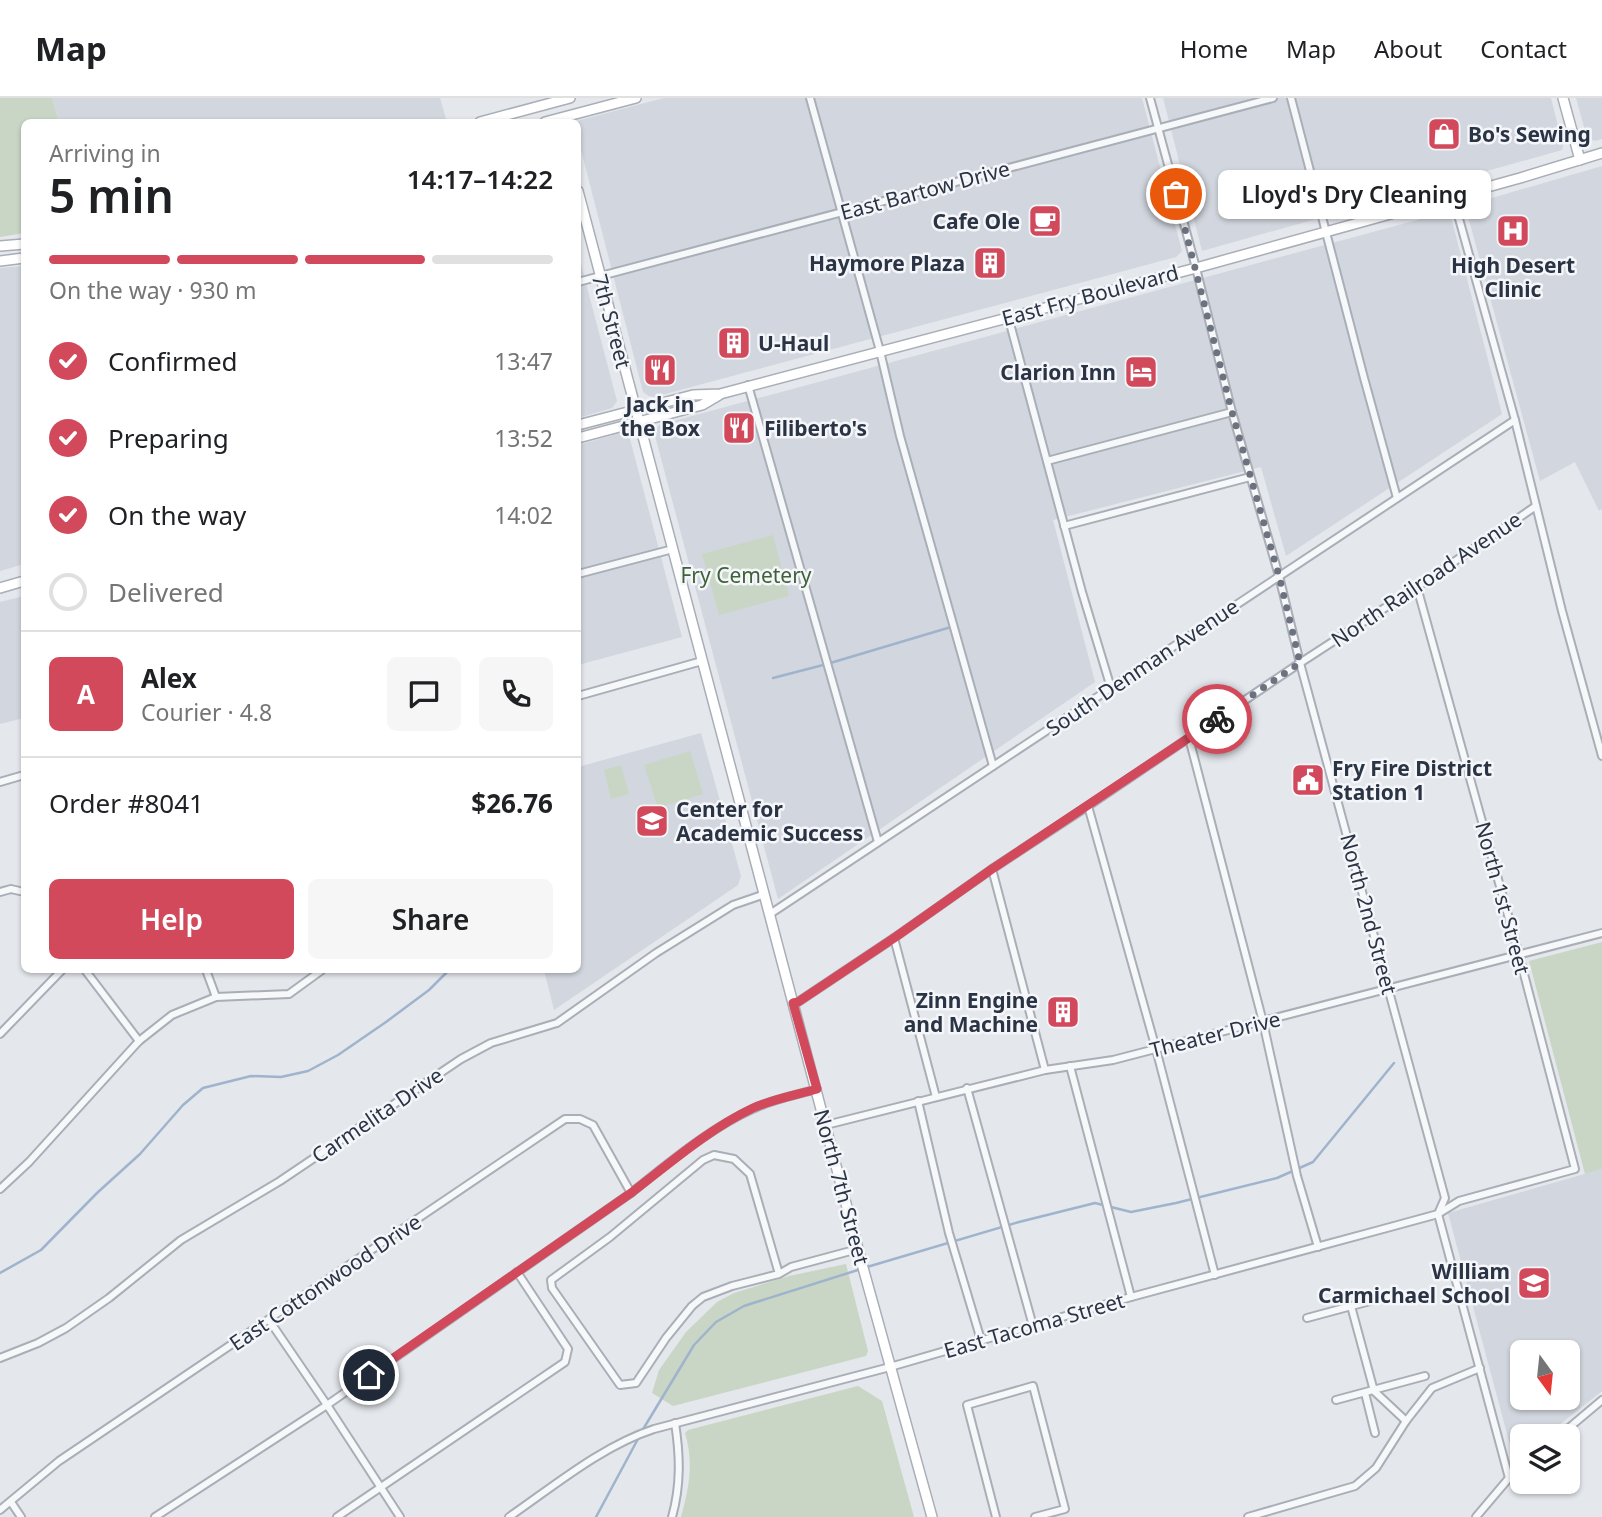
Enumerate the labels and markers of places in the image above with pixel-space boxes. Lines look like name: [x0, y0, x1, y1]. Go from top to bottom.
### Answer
shop icon: Bo's Sewing: [1425, 115, 1463, 153]
place label: Bo's Sewing: [1468, 120, 1591, 148]
pin: [1146, 164, 1206, 224]
callout: Lloyd's Dry Cleaning: [1218, 170, 1491, 218]
cafe icon: Cafe Ole: [1026, 202, 1064, 240]
place label: Cafe Ole: [932, 207, 1020, 235]
hospital icon: High Desert Clinic: [1494, 212, 1532, 250]
building icon: Haymore Plaza: [971, 244, 1009, 282]
place label: Haymore Plaza: [809, 249, 965, 277]
place label: High Desert Clinic: [1451, 251, 1575, 303]
building icon: U-Haul: [715, 324, 753, 362]
place label: U-Haul: [758, 329, 829, 357]
restaurant icon: Jack in the Box: [641, 351, 679, 389]
hotel icon: Clarion Inn: [1122, 353, 1160, 391]
place label: Clarion Inn: [1000, 358, 1116, 386]
place label: Jack in the Box: [620, 390, 701, 442]
restaurant icon: Filiberto's: [720, 409, 758, 447]
place label: Filiberto's: [764, 414, 867, 442]
place label: Fry Fire District Station 1: [1332, 754, 1492, 806]
public building icon: Fry Fire District Station 1: [1289, 761, 1327, 799]
place label: Center for Academic Success: [676, 795, 863, 847]
school or university icon: Center for Academic Success: [633, 802, 671, 840]
place label: Zinn Engine and Machine: [904, 986, 1038, 1038]
building icon: Zinn Engine and Machine: [1044, 993, 1082, 1031]
place label: William Carmichael School: [1318, 1257, 1510, 1309]
school or university icon: William Carmichael School: [1515, 1264, 1553, 1302]
pin: [339, 1345, 399, 1405]

